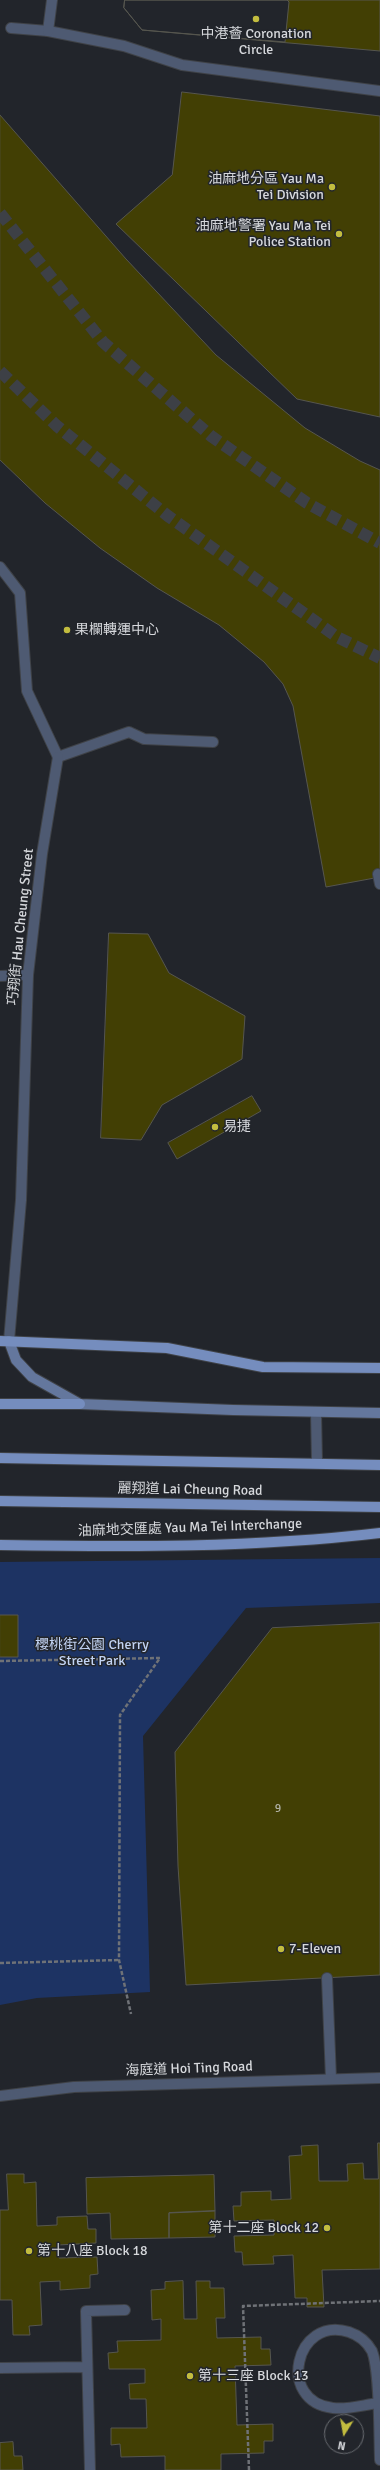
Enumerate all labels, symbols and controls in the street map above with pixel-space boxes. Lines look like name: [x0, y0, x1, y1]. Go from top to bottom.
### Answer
marker: 中港薈 Coronation Circle: [251, 14, 261, 24]
place label: 中港薈 Coronation Circle: [200, 26, 312, 58]
place label: 油麻地分區 Yau Ma Tei Division: [208, 171, 324, 204]
marker: 油麻地分區 Yau Ma Tei Division: [327, 182, 337, 192]
place label: 油麻地警署 Yau Ma Tei Police Station: [196, 218, 331, 250]
marker: 油麻地警署 Yau Ma Tei Police Station: [334, 229, 344, 239]
place label: 果欄轉運中心: [75, 622, 159, 638]
marker: 果欄轉運中心: [62, 625, 72, 635]
street label: 巧翔街 Hau Cheung Street: [4, 848, 38, 1006]
place label: 易捷: [223, 1119, 251, 1135]
marker: 易捷: [210, 1122, 220, 1132]
street label: 麗翔道 Lai Cheung Road: [117, 1480, 263, 1500]
street label: 油麻地交匯處 Yau Ma Tei Interchange: [78, 1516, 302, 1540]
park label: 櫻桃街公園 Cherry Street Park: [35, 1637, 149, 1670]
house number: 9: [275, 1802, 281, 1816]
place label: 7-Eleven: [289, 1941, 341, 1957]
marker: 7-Eleven: [276, 1944, 286, 1954]
street label: 海庭道 Hoi Ting Road: [125, 2058, 253, 2080]
place label: 第十二座 Block 12: [208, 2220, 319, 2236]
marker: 第十二座 Block 12: [322, 2223, 332, 2233]
place label: 第十八座 Block 18: [37, 2243, 148, 2259]
marker: 第十八座 Block 18: [24, 2246, 34, 2256]
place label: 第十三座 Block 13: [198, 2368, 309, 2384]
marker: 第十三座 Block 13: [185, 2371, 195, 2381]
north arrow: [324, 2414, 364, 2454]
text: N: [337, 2438, 347, 2452]

